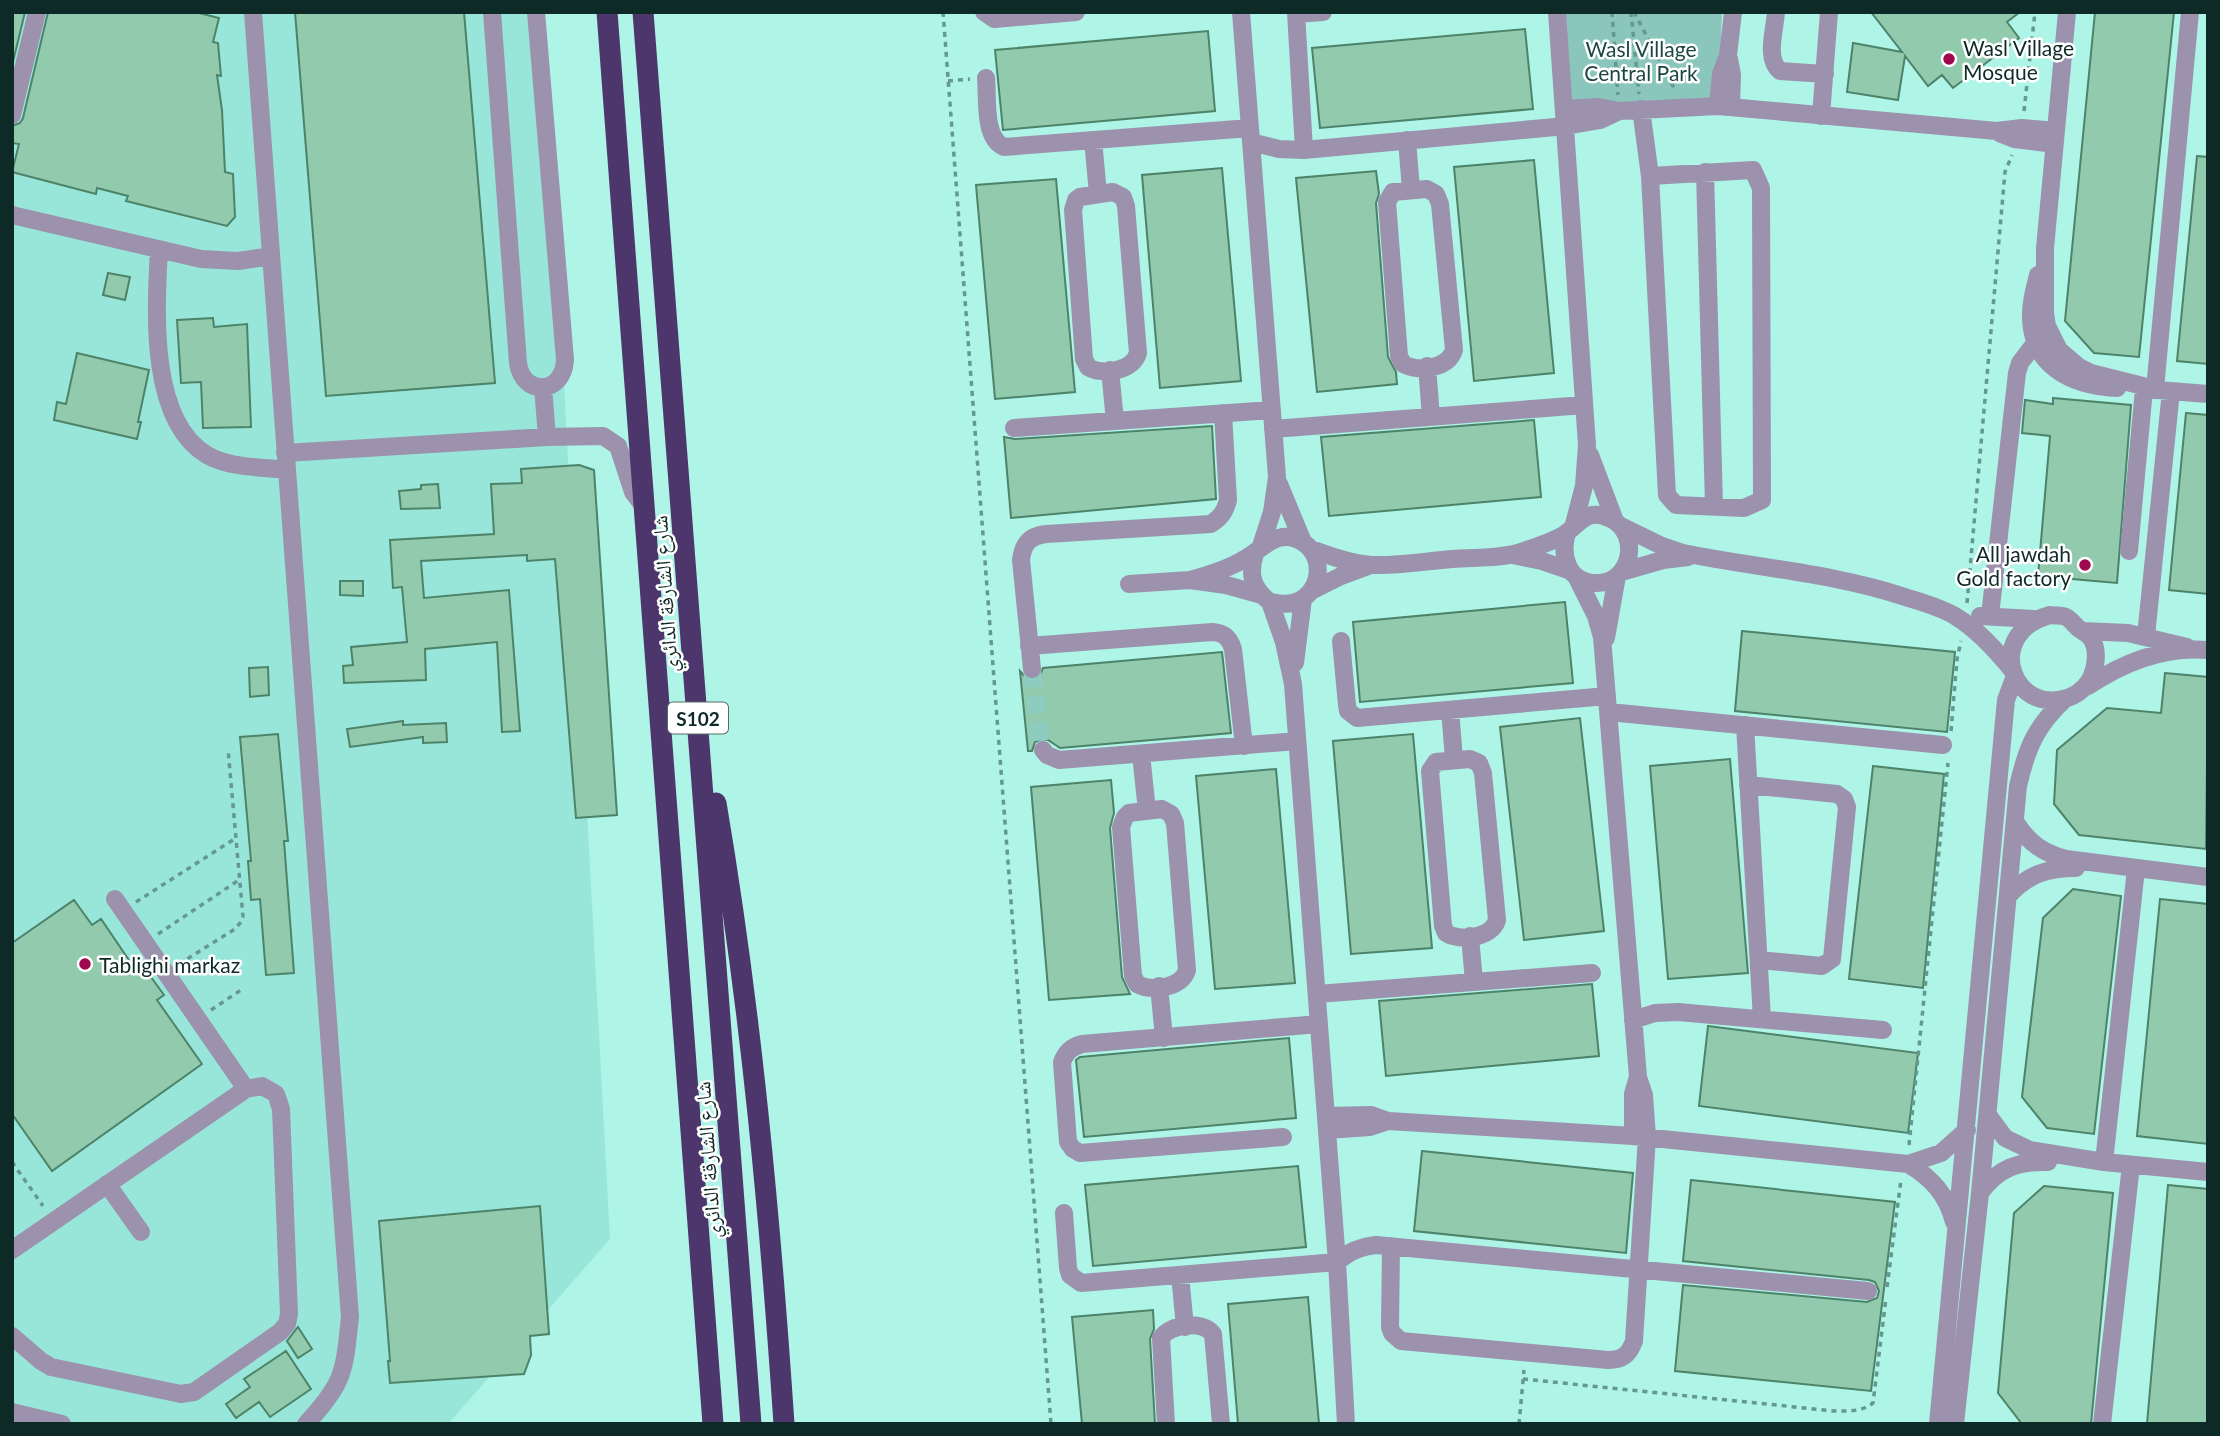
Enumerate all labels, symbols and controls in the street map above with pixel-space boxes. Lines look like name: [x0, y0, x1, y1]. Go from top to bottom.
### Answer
place label: Wasl Village Mosque: [1963, 35, 2074, 84]
park label: Wasl Village Central Park: [1584, 36, 1698, 85]
marker: Wasl Village Mosque: [1941, 51, 1957, 67]
street label: شارع الشارقة الدائري: [646, 514, 687, 673]
place label: All jawdah Gold factory: [1956, 541, 2071, 590]
marker: All jawdah Gold factory: [2077, 557, 2093, 573]
road number: S102: [668, 702, 728, 734]
place label: Tablighi markaz: [99, 952, 240, 977]
marker: Tablighi markaz: [77, 956, 93, 972]
street label: شارع الشارقة الدائري: [689, 1080, 730, 1239]

